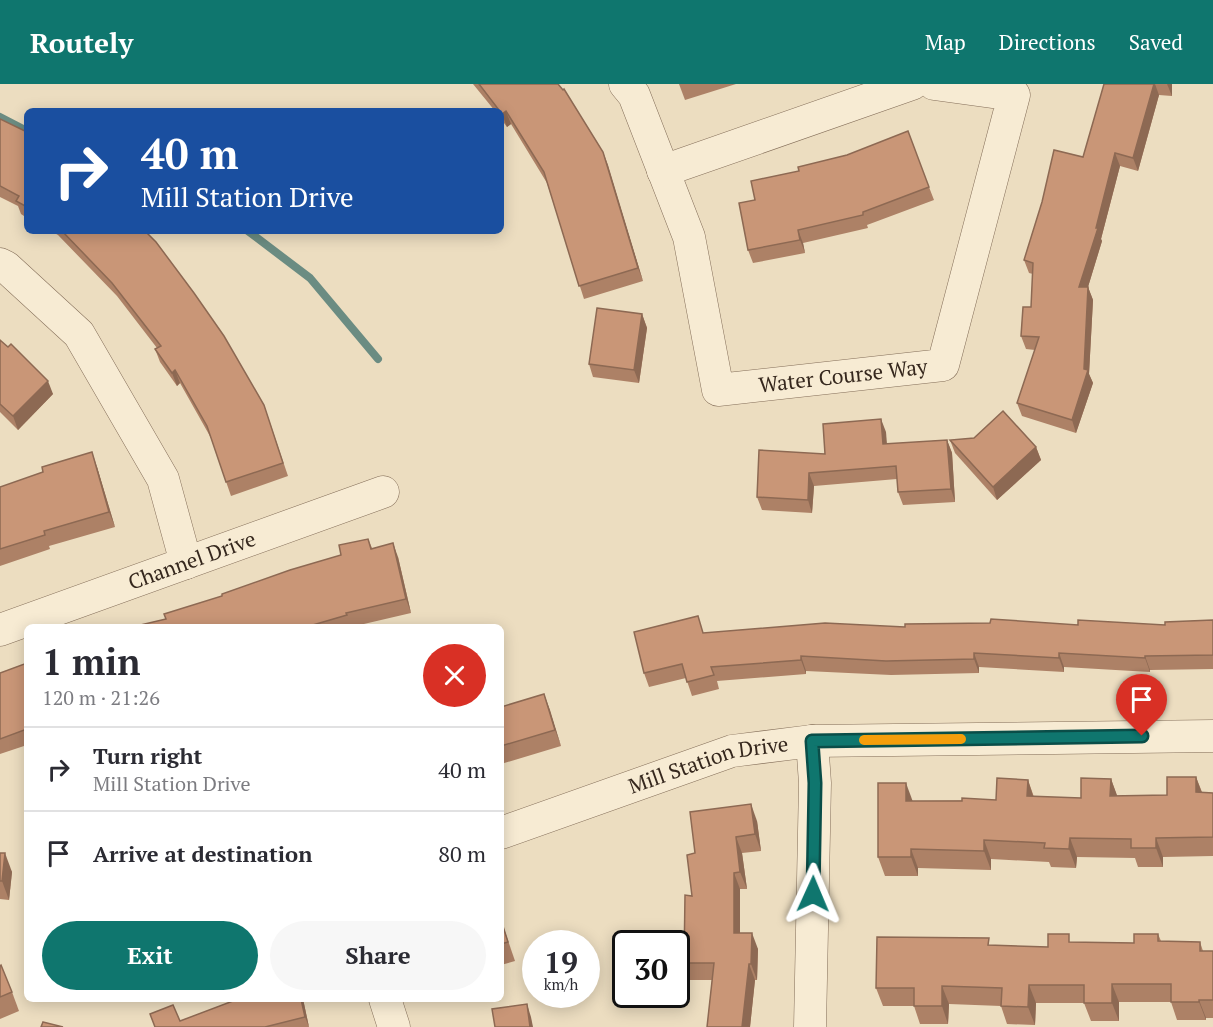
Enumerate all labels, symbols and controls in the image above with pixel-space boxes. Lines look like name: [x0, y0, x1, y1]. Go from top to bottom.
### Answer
text: Routely: [30, 24, 133, 61]
text: Map: [925, 28, 966, 56]
text: Directions: [999, 28, 1096, 56]
text: Saved: [1129, 28, 1183, 56]
text: 40 m: [141, 125, 239, 181]
icon: right: [42, 132, 120, 210]
text: Mill Station Drive: [141, 179, 354, 215]
street label: Water Course Way: [757, 352, 929, 398]
street label: Channel Drive: [124, 524, 259, 596]
text: 1 min: [42, 638, 140, 685]
button: close: [423, 644, 486, 707]
pin: [1116, 674, 1167, 736]
icon: arrive: [1125, 683, 1158, 716]
text: 120 m · 21:26: [42, 684, 160, 711]
street label: Mill Station Drive: [624, 729, 790, 800]
text: Turn right: [93, 741, 202, 770]
icon: right: [42, 753, 75, 786]
text: 40 m: [438, 755, 486, 784]
text: Mill Station Drive: [93, 770, 250, 797]
icon: arrive: [42, 837, 75, 870]
text: Arrive at destination: [93, 839, 312, 868]
text: 80 m: [438, 839, 486, 868]
position arrow: [781, 862, 845, 926]
button: Exit: [42, 921, 258, 990]
button: Share: [270, 921, 486, 990]
speed limit sign: 30: [612, 930, 690, 1008]
text: 19: [544, 942, 578, 982]
text: km/h: [544, 974, 578, 994]

